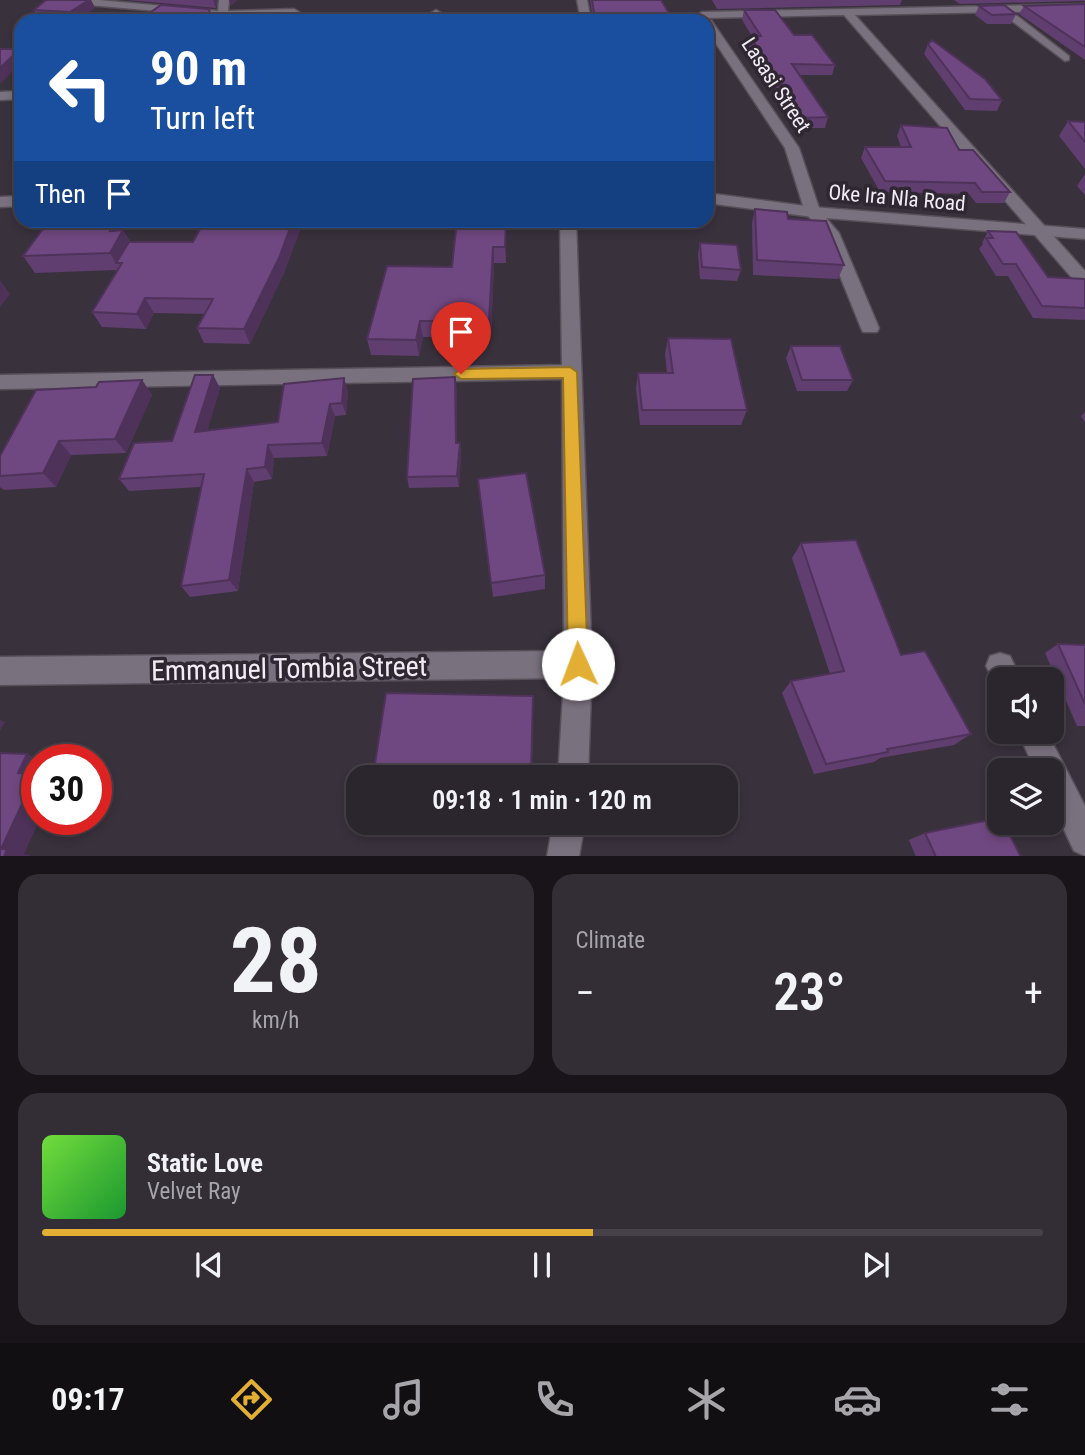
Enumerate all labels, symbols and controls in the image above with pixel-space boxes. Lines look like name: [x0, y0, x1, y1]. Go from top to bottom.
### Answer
street label: Lasasi Street: [736, 33, 816, 137]
text: 90 m: [150, 40, 247, 97]
icon: left: [35, 42, 126, 133]
text: Turn left: [150, 99, 255, 137]
icon: arrive: [100, 175, 138, 213]
text: Then: [35, 179, 86, 209]
street label: Oke Ira Nla Road: [827, 180, 967, 216]
pin: [431, 302, 491, 374]
icon: arrive: [442, 313, 480, 351]
position arrow: [541, 627, 615, 701]
street label: Emmanuel Tombia Street: [151, 650, 427, 687]
map controls: [987, 667, 1064, 835]
button: sound: [987, 667, 1064, 744]
speed limit sign: 30: [21, 744, 112, 835]
button: layers: [987, 758, 1064, 835]
text: 09:18 · 1 min · 120 m: [432, 785, 652, 815]
text: 28: [230, 908, 322, 1014]
text: Climate: [576, 927, 645, 954]
text: 23°: [773, 962, 845, 1023]
text: −: [576, 971, 595, 1015]
text: +: [1024, 971, 1043, 1015]
text: km/h: [252, 1007, 299, 1034]
text: Static Love: [147, 1148, 263, 1178]
text: Velvet Ray: [147, 1178, 241, 1205]
icon: previous: [190, 1246, 228, 1284]
icon: pause: [523, 1246, 561, 1284]
icon: next: [857, 1246, 895, 1284]
icon: directions: [227, 1375, 276, 1424]
icon: music: [379, 1375, 428, 1424]
icon: phone: [530, 1375, 579, 1424]
icon: climate: [682, 1375, 731, 1424]
icon: car: [833, 1375, 882, 1424]
icon: filters: [985, 1375, 1034, 1424]
text: 09:17: [51, 1380, 125, 1418]

